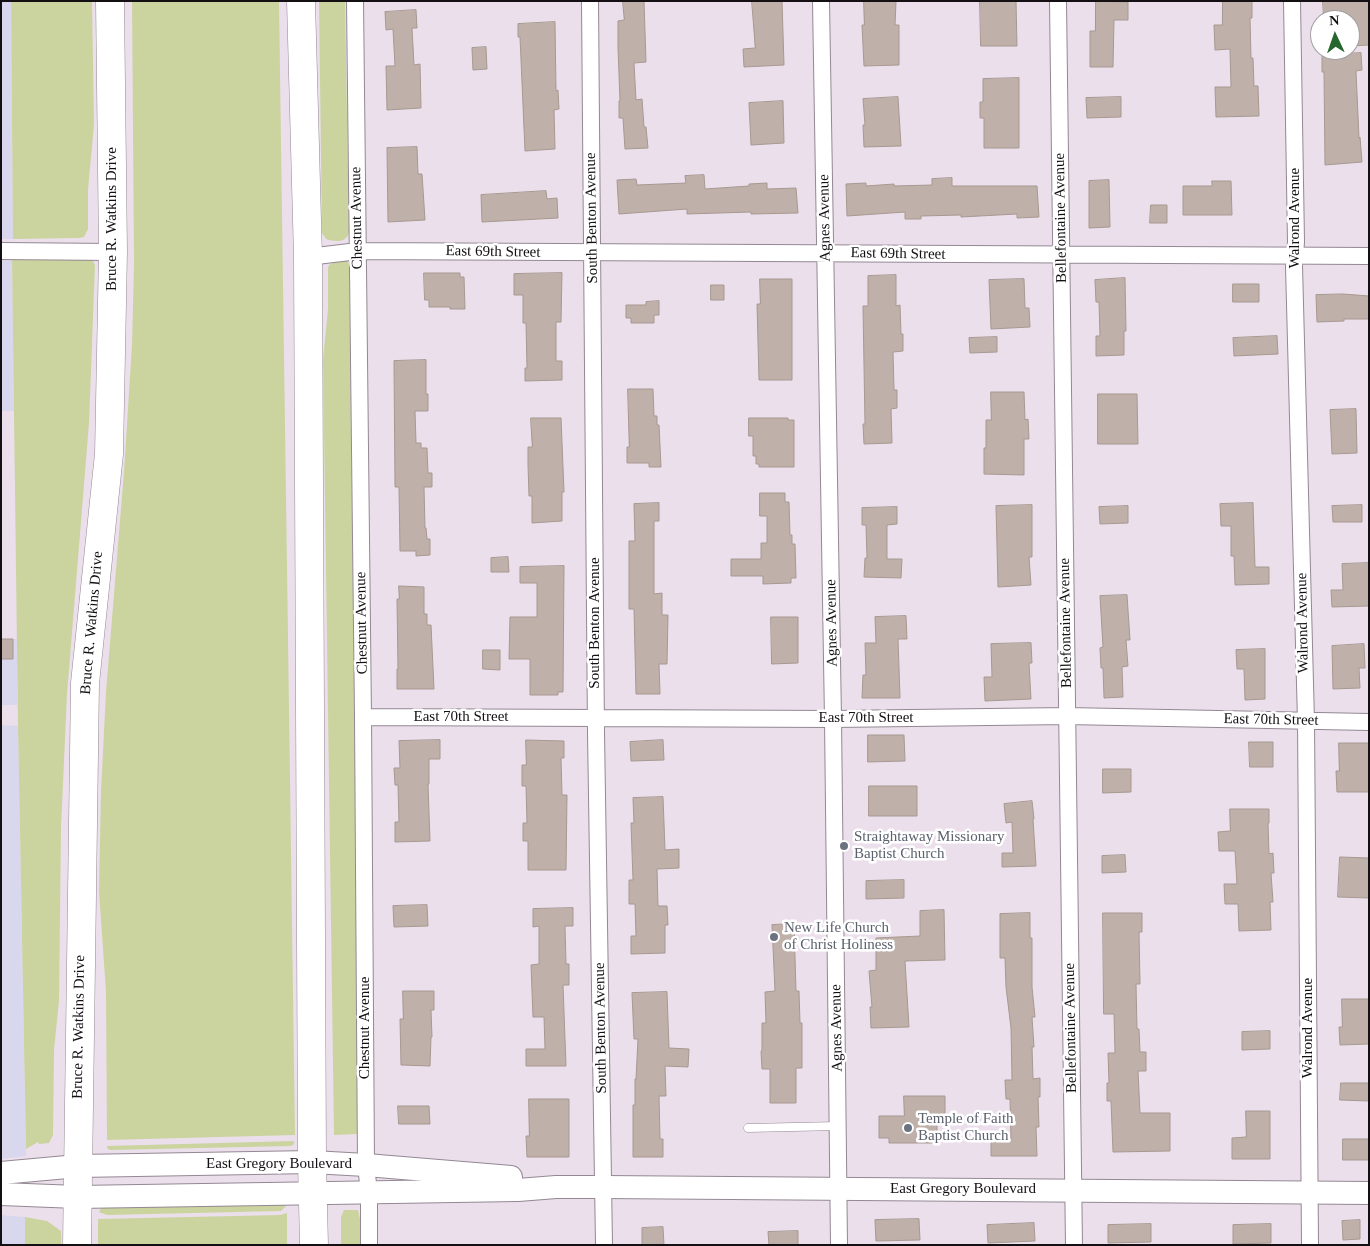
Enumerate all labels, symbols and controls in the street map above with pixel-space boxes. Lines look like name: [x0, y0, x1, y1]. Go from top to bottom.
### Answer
north arrow: [1310, 10, 1360, 60]
text: N: [1329, 13, 1340, 28]
street label: Bruce R. Watkins Drive: [103, 147, 121, 291]
street label: South Benton Avenue: [582, 152, 602, 284]
street label: Bellefontaine Avenue: [1051, 153, 1071, 283]
street label: Chestnut Avenue: [347, 167, 367, 269]
street label: Walrond Avenue: [1286, 168, 1304, 268]
street label: Agnes Avenue: [815, 174, 835, 262]
street label: East 69th Street: [445, 242, 541, 262]
street label: East 69th Street: [850, 244, 946, 264]
street label: Bruce R. Watkins Drive: [77, 551, 107, 695]
street label: South Benton Avenue: [586, 557, 604, 689]
street label: Bellefontaine Avenue: [1056, 558, 1076, 688]
street label: Chestnut Avenue: [352, 572, 372, 674]
street label: Walrond Avenue: [1293, 573, 1313, 673]
street label: Agnes Avenue: [822, 579, 842, 667]
street label: East 70th Street: [414, 708, 508, 726]
street label: East 70th Street: [819, 709, 913, 727]
street label: East 70th Street: [1223, 710, 1319, 730]
place label: Straightaway Missionary Baptist Church: [854, 828, 1004, 863]
marker: Straightaway Missionary Baptist Church: [838, 840, 850, 852]
place label: New Life Church of Christ Holiness: [784, 919, 893, 954]
marker: New Life Church of Christ Holiness: [768, 931, 780, 943]
street label: Bruce R. Watkins Drive: [69, 955, 89, 1099]
street label: South Benton Avenue: [591, 962, 611, 1094]
street label: Bellefontaine Avenue: [1061, 963, 1081, 1093]
street label: Chestnut Avenue: [356, 977, 374, 1079]
street label: Walrond Avenue: [1299, 978, 1317, 1078]
street label: Agnes Avenue: [827, 984, 847, 1072]
place label: Temple of Faith Baptist Church: [918, 1110, 1014, 1145]
marker: Temple of Faith Baptist Church: [902, 1122, 914, 1134]
street label: East Gregory Boulevard: [206, 1155, 352, 1173]
street label: East Gregory Boulevard: [890, 1180, 1036, 1198]

